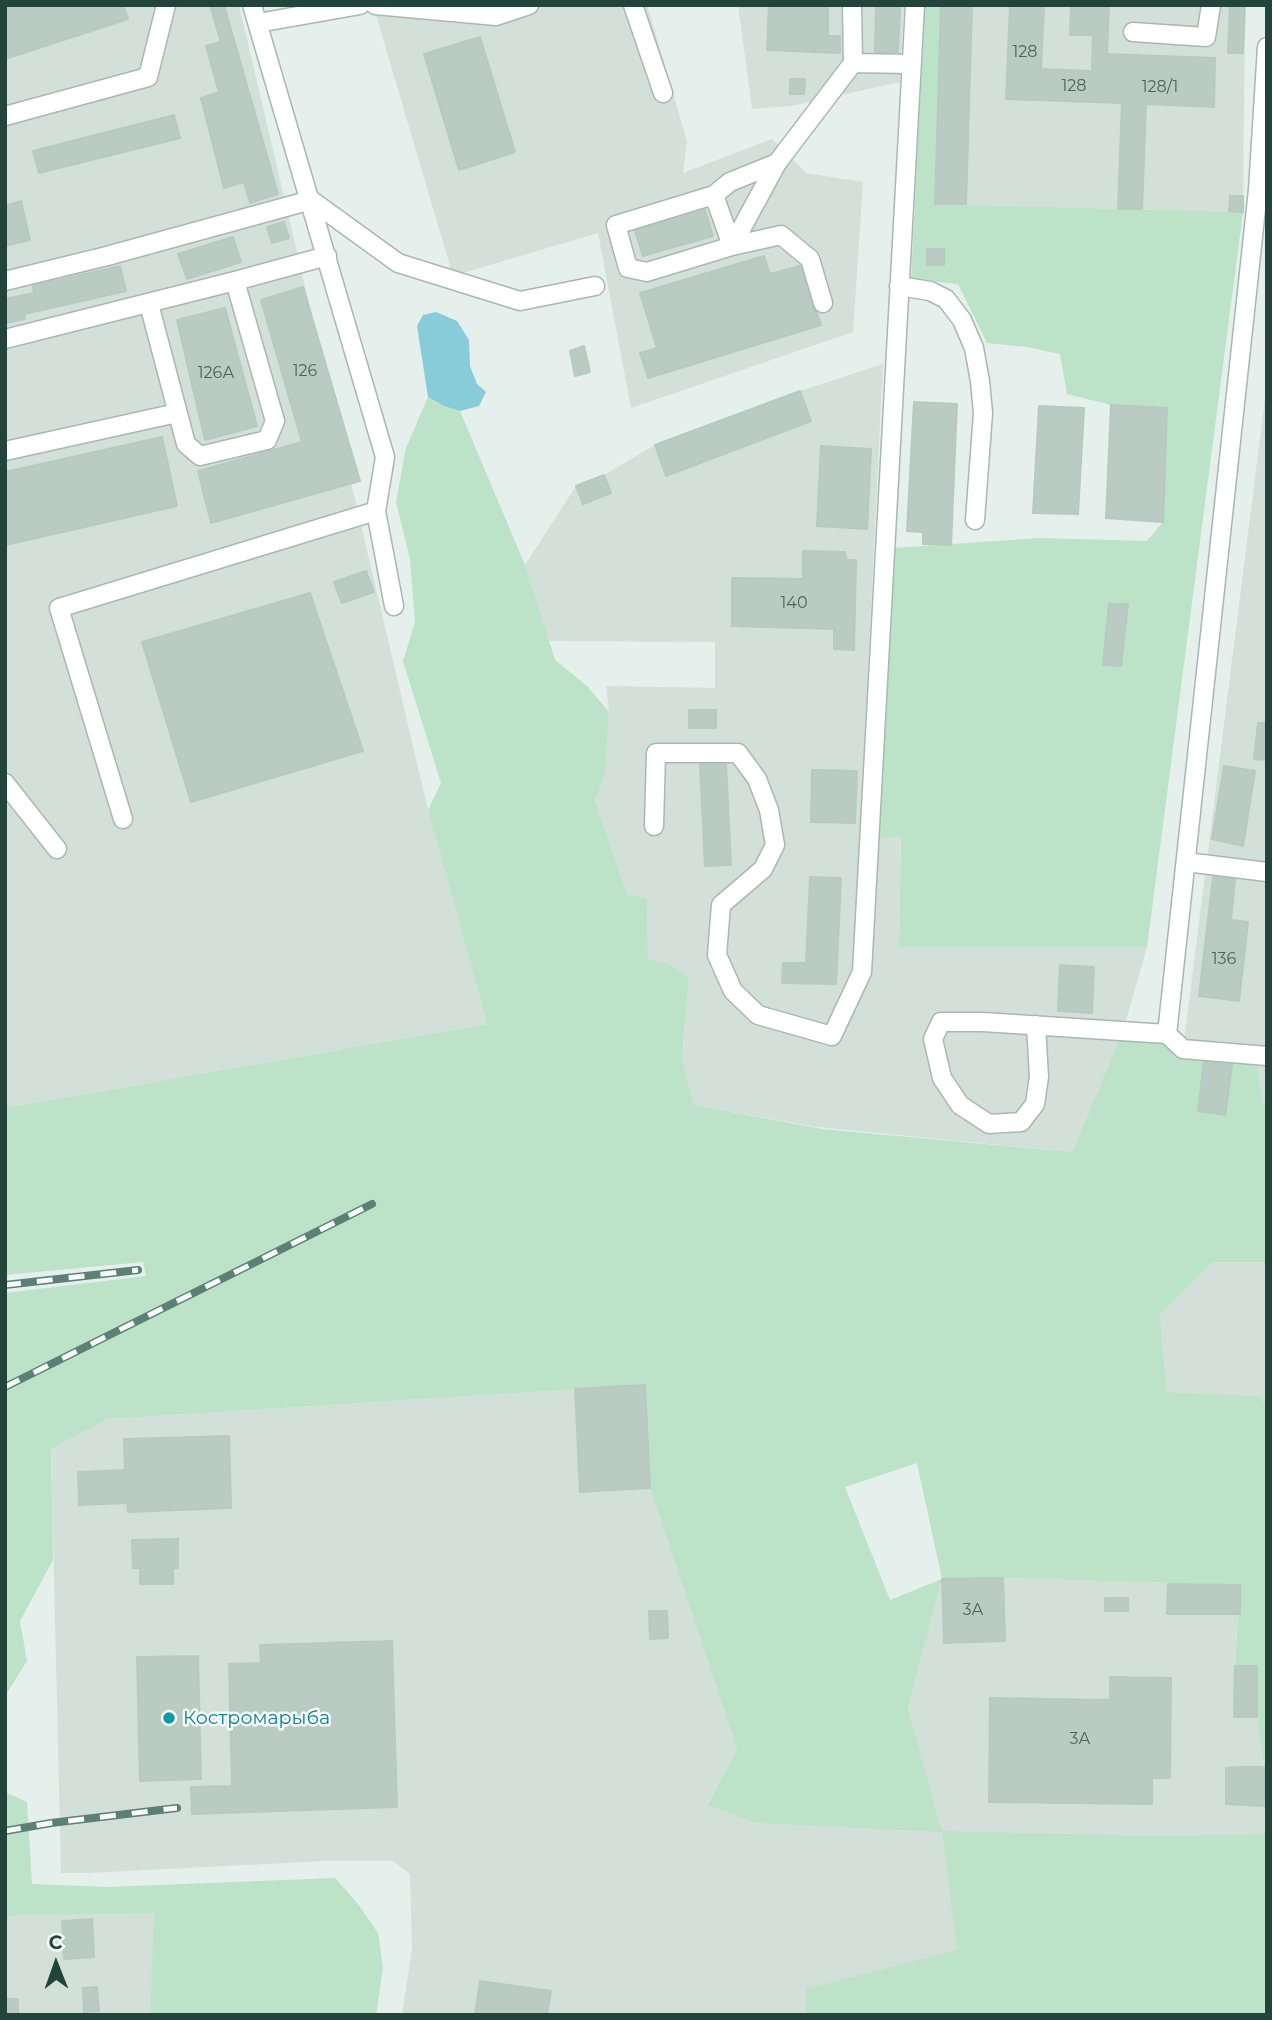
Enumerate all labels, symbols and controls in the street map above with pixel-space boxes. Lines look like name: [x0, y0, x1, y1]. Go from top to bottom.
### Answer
house number: 128: [1012, 42, 1038, 62]
house number: 128: [1061, 76, 1087, 96]
house number: 128/1: [1142, 77, 1178, 97]
house number: 126: [293, 361, 317, 381]
house number: 126А: [198, 363, 234, 383]
house number: 140: [781, 593, 807, 613]
house number: 136: [1212, 949, 1236, 969]
house number: 3А: [963, 1600, 983, 1620]
place label: Костромарыба: [183, 1707, 330, 1729]
marker: Костромарыба: [161, 1710, 177, 1726]
house number: 3А: [1070, 1729, 1090, 1749]
north arrow: [21, 1929, 91, 1999]
text: С: [49, 1931, 63, 1954]

